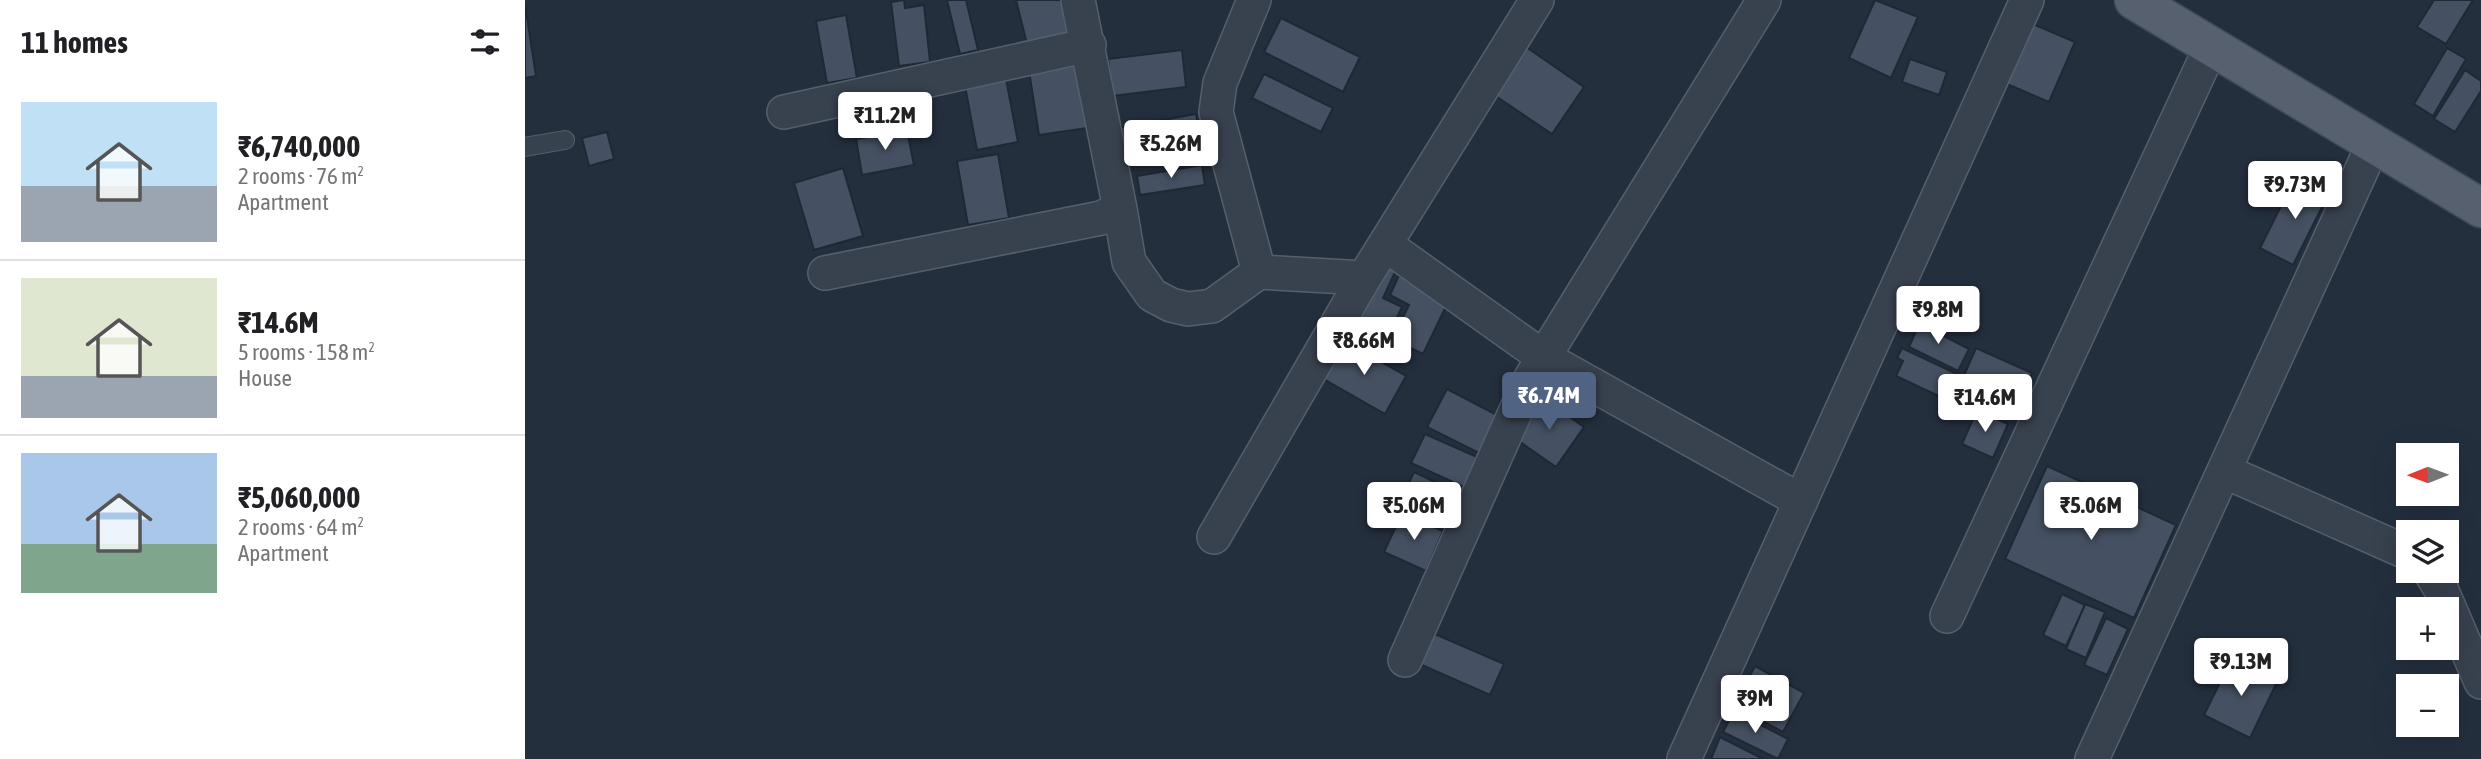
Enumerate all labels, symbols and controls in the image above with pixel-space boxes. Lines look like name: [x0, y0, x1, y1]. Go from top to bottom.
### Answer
icon: filters: [466, 23, 504, 61]
text: 11 homes: [21, 25, 128, 59]
pin: ₹11.2M: [828, 92, 942, 152]
text: ₹11.2M: [854, 102, 916, 128]
pin: ₹5.26M: [1114, 120, 1228, 180]
text: ₹6,740,000: [238, 129, 360, 163]
icon: home: [77, 130, 161, 214]
text: ₹5.26M: [1140, 130, 1202, 156]
pin: ₹9.73M: [2238, 162, 2352, 221]
text: 2 rooms · 76 m²: [238, 163, 364, 189]
text: ₹9.73M: [2264, 171, 2326, 197]
text: Apartment: [238, 189, 329, 215]
pin: ₹9.8M: [1889, 286, 1987, 346]
text: ₹9.8M: [1912, 296, 1964, 322]
text: ₹14.6M: [238, 305, 319, 339]
icon: home: [77, 306, 161, 390]
pin: ₹8.66M: [1307, 318, 1421, 377]
text: ₹8.66M: [1333, 327, 1395, 353]
text: 5 rooms · 158 m²: [238, 339, 375, 365]
text: House: [238, 365, 292, 391]
pin: ₹6.74M: [1492, 372, 1606, 432]
pin: ₹14.6M: [1928, 374, 2042, 434]
text: ₹6.74M: [1518, 382, 1580, 408]
text: ₹14.6M: [1954, 384, 2016, 410]
north arrow: [2396, 443, 2459, 506]
map controls: [2396, 443, 2459, 737]
text: ₹5,060,000: [238, 480, 360, 514]
icon: home: [77, 481, 161, 565]
pin: ₹5.06M: [1357, 482, 1471, 542]
pin: ₹5.06M: [2034, 482, 2148, 542]
text: ₹5.06M: [1383, 492, 1445, 518]
text: ₹5.06M: [2060, 492, 2122, 518]
text: 2 rooms · 64 m²: [238, 514, 364, 540]
button: layers: [2396, 520, 2459, 583]
text: Apartment: [238, 540, 329, 566]
button: +: [2396, 597, 2459, 660]
pin: ₹9.13M: [2184, 638, 2298, 698]
text: ₹9.13M: [2210, 648, 2272, 674]
button: −: [2396, 674, 2459, 737]
pin: ₹9M: [1721, 676, 1789, 735]
text: ₹9M: [1737, 685, 1773, 711]

